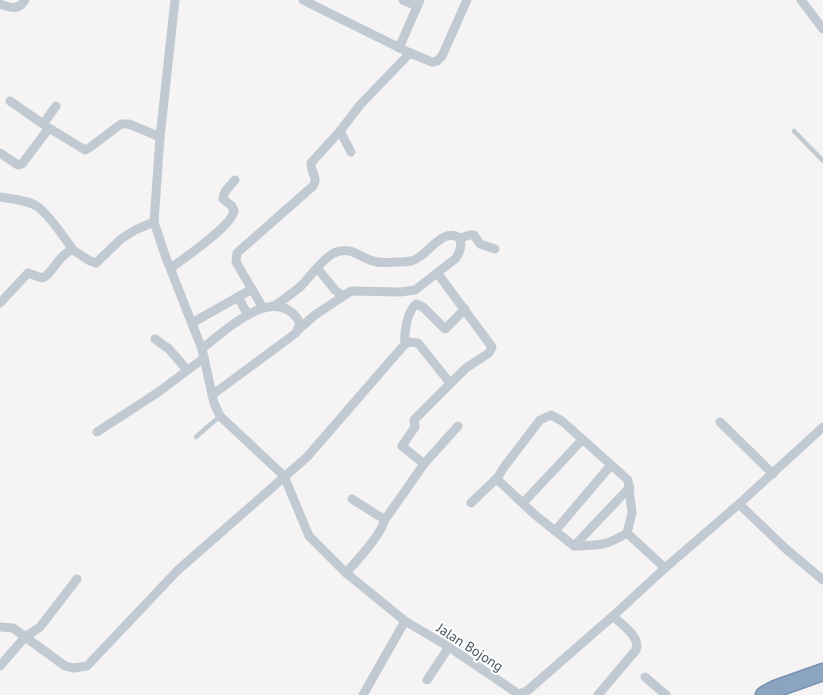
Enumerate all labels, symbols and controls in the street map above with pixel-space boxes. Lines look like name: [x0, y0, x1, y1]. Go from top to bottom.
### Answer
street label: Jalan Bojong: [433, 618, 507, 675]

